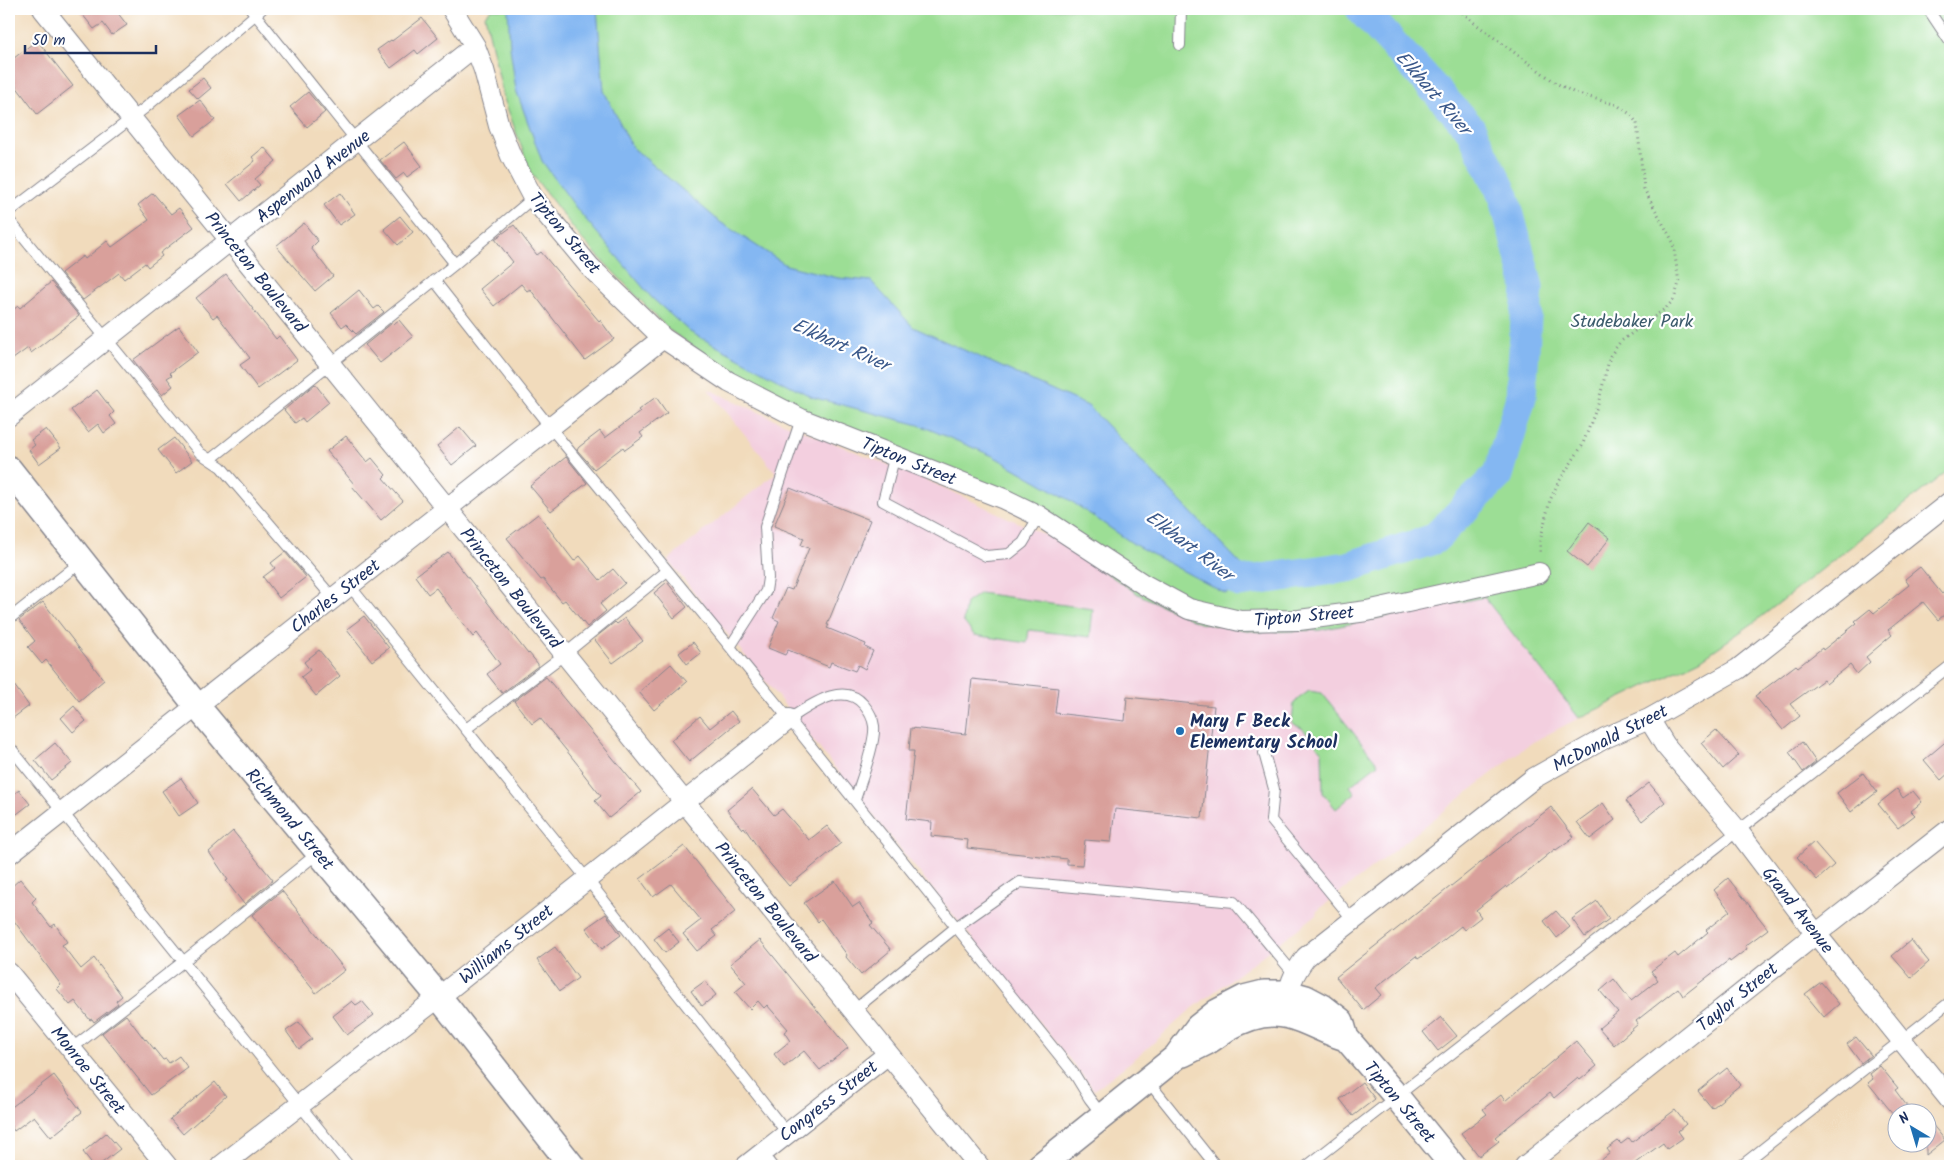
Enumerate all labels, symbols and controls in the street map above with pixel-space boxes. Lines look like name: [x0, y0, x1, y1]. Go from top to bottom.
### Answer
scale bar: [25, 22, 156, 54]
text: 50 m: [32, 29, 66, 53]
water label: Elkhart River: [1387, 44, 1480, 145]
street label: Aspenwald Avenue: [250, 123, 378, 231]
street label: Tipton Street: [521, 186, 608, 282]
street label: Princeton Boulevard: [197, 206, 314, 341]
park label: Studebaker Park: [1571, 308, 1694, 337]
water label: Elkhart River: [787, 311, 897, 382]
street label: Tipton Street: [857, 430, 961, 495]
water label: Elkhart River: [1138, 503, 1242, 592]
street label: Princeton Boulevard: [452, 522, 569, 657]
street label: Charles Street: [284, 552, 388, 642]
street label: Tipton Street: [1253, 599, 1356, 636]
street label: McDonald Street: [1548, 697, 1674, 781]
place label: Mary F Beck Elementary School: [1190, 708, 1337, 758]
marker: Mary F Beck Elementary School: [1174, 725, 1186, 737]
street label: Richmond Street: [237, 762, 341, 878]
street label: Princeton Boulevard: [707, 836, 824, 971]
street label: Grand Avenue: [1753, 861, 1840, 961]
street label: Williams Street: [453, 897, 561, 993]
street label: Taylor Street: [1691, 955, 1786, 1040]
street label: Monroe Street: [42, 1020, 132, 1122]
street label: Congress Street: [773, 1053, 886, 1150]
street label: Tipton Street: [1356, 1055, 1443, 1151]
north arrow: [1886, 1102, 1936, 1152]
text: N: [1894, 1107, 1915, 1130]

